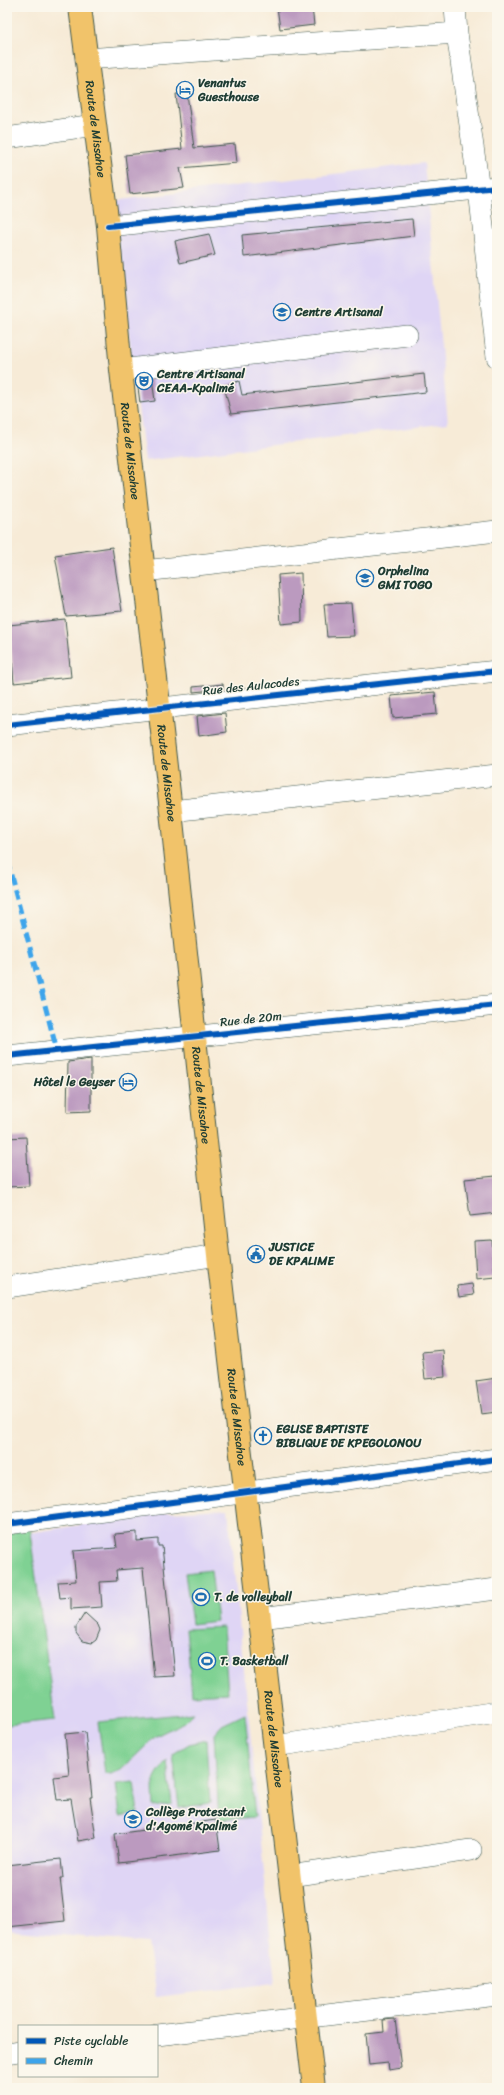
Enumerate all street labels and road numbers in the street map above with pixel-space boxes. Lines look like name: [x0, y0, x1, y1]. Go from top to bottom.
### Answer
street label: Route de Missahoe: [78, 79, 113, 179]
street label: Route de Missahoe: [114, 401, 147, 501]
street label: Rue des Aulacodes: [202, 670, 300, 702]
street label: Route de Missahoe: [150, 723, 183, 823]
street label: Rue de 20m: [219, 1005, 283, 1033]
street label: Route de Missahoe: [185, 1045, 217, 1145]
street label: Route de Missahoe: [220, 1367, 253, 1467]
street label: Route de Missahoe: [257, 1689, 290, 1789]

